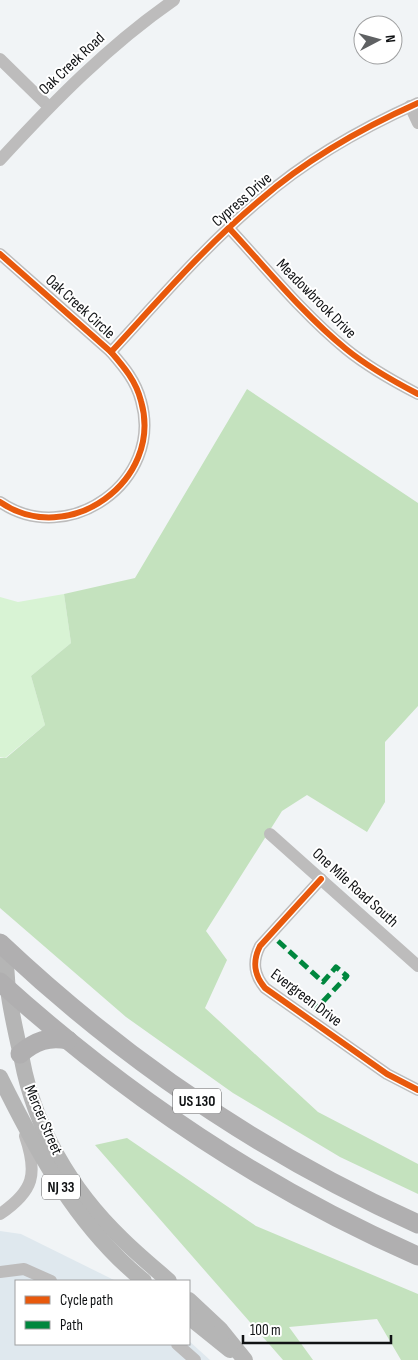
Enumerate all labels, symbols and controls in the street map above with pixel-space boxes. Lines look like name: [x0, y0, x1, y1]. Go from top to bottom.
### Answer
north arrow: [353, 15, 403, 65]
street label: Oak Creek Road: [35, 29, 109, 99]
text: N: [382, 34, 399, 43]
street label: Cypress Drive: [208, 169, 276, 231]
street label: Meadowbrook Drive: [272, 255, 360, 343]
street label: Oak Creek Circle: [41, 271, 119, 343]
street label: One Mile Road South: [308, 844, 402, 932]
street label: Evergreen Drive: [267, 965, 345, 1031]
street label: Mercer Street: [20, 1082, 66, 1158]
road number: US 130: [173, 1088, 221, 1114]
road number: NJ 33: [42, 1174, 80, 1200]
legend: [15, 1280, 190, 1345]
text: Cycle path: [60, 1291, 113, 1310]
scale bar: [243, 1312, 390, 1344]
text: Path: [60, 1316, 83, 1335]
text: 100 m: [250, 1321, 281, 1340]

